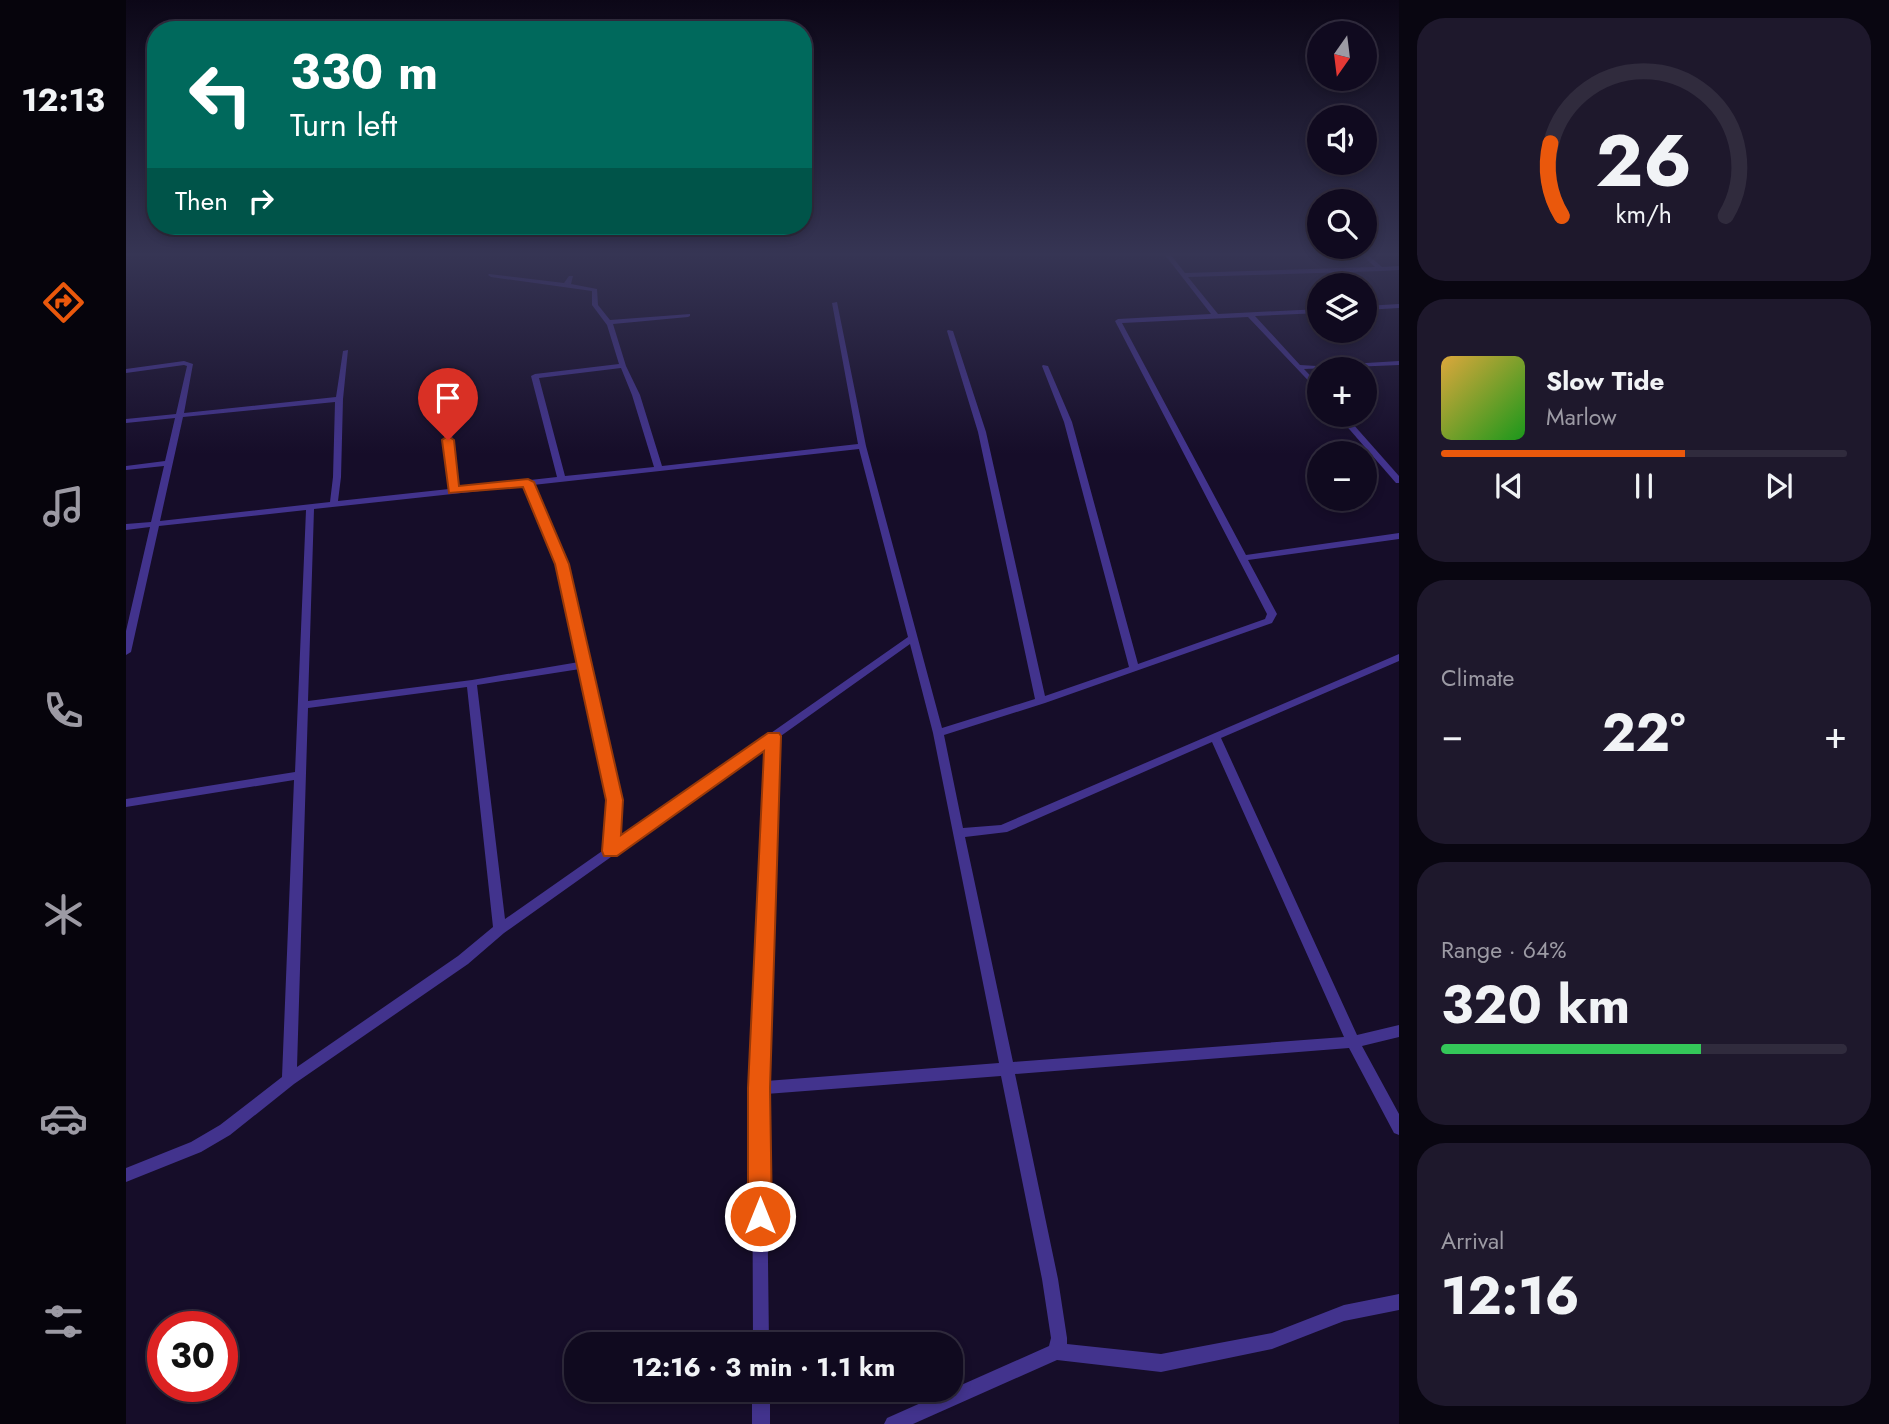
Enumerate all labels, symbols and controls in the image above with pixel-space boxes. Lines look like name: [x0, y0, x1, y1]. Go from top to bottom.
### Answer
north arrow: [1307, 21, 1377, 91]
map controls: [1307, 21, 1377, 511]
text: 330 m: [290, 37, 438, 107]
icon: left: [175, 49, 266, 140]
text: 12:13: [21, 77, 105, 123]
text: Turn left: [290, 102, 397, 148]
button: sound: [1307, 105, 1377, 175]
text: 26: [1596, 108, 1692, 213]
text: Then: [175, 182, 228, 220]
icon: right: [242, 182, 280, 220]
button: search: [1307, 189, 1377, 259]
text: km/h: [1616, 195, 1672, 231]
button: layers: [1307, 273, 1377, 343]
icon: directions: [39, 278, 88, 327]
button: +: [1307, 357, 1377, 427]
text: Slow Tide: [1546, 362, 1665, 400]
pin: [418, 368, 478, 440]
icon: arrive: [429, 379, 467, 417]
text: Marlow: [1546, 400, 1617, 434]
button: −: [1307, 441, 1377, 511]
icon: previous: [1490, 467, 1528, 505]
icon: pause: [1625, 467, 1663, 505]
icon: next: [1760, 467, 1798, 505]
icon: music: [39, 482, 88, 531]
text: Climate: [1441, 661, 1514, 695]
icon: phone: [39, 686, 88, 735]
text: 22°: [1602, 695, 1685, 771]
text: −: [1441, 707, 1463, 762]
text: +: [1824, 707, 1847, 762]
icon: climate: [39, 890, 88, 939]
text: Range · 64%: [1441, 933, 1567, 967]
text: 320 km: [1441, 967, 1630, 1043]
icon: car: [39, 1094, 88, 1143]
position arrow: [723, 1179, 797, 1253]
text: Arrival: [1441, 1224, 1504, 1258]
text: 12:16: [1441, 1258, 1580, 1334]
icon: filters: [39, 1297, 88, 1346]
speed limit sign: 30: [147, 1311, 238, 1402]
text: 12:16 · 3 min · 1.1 km: [632, 1348, 895, 1386]

